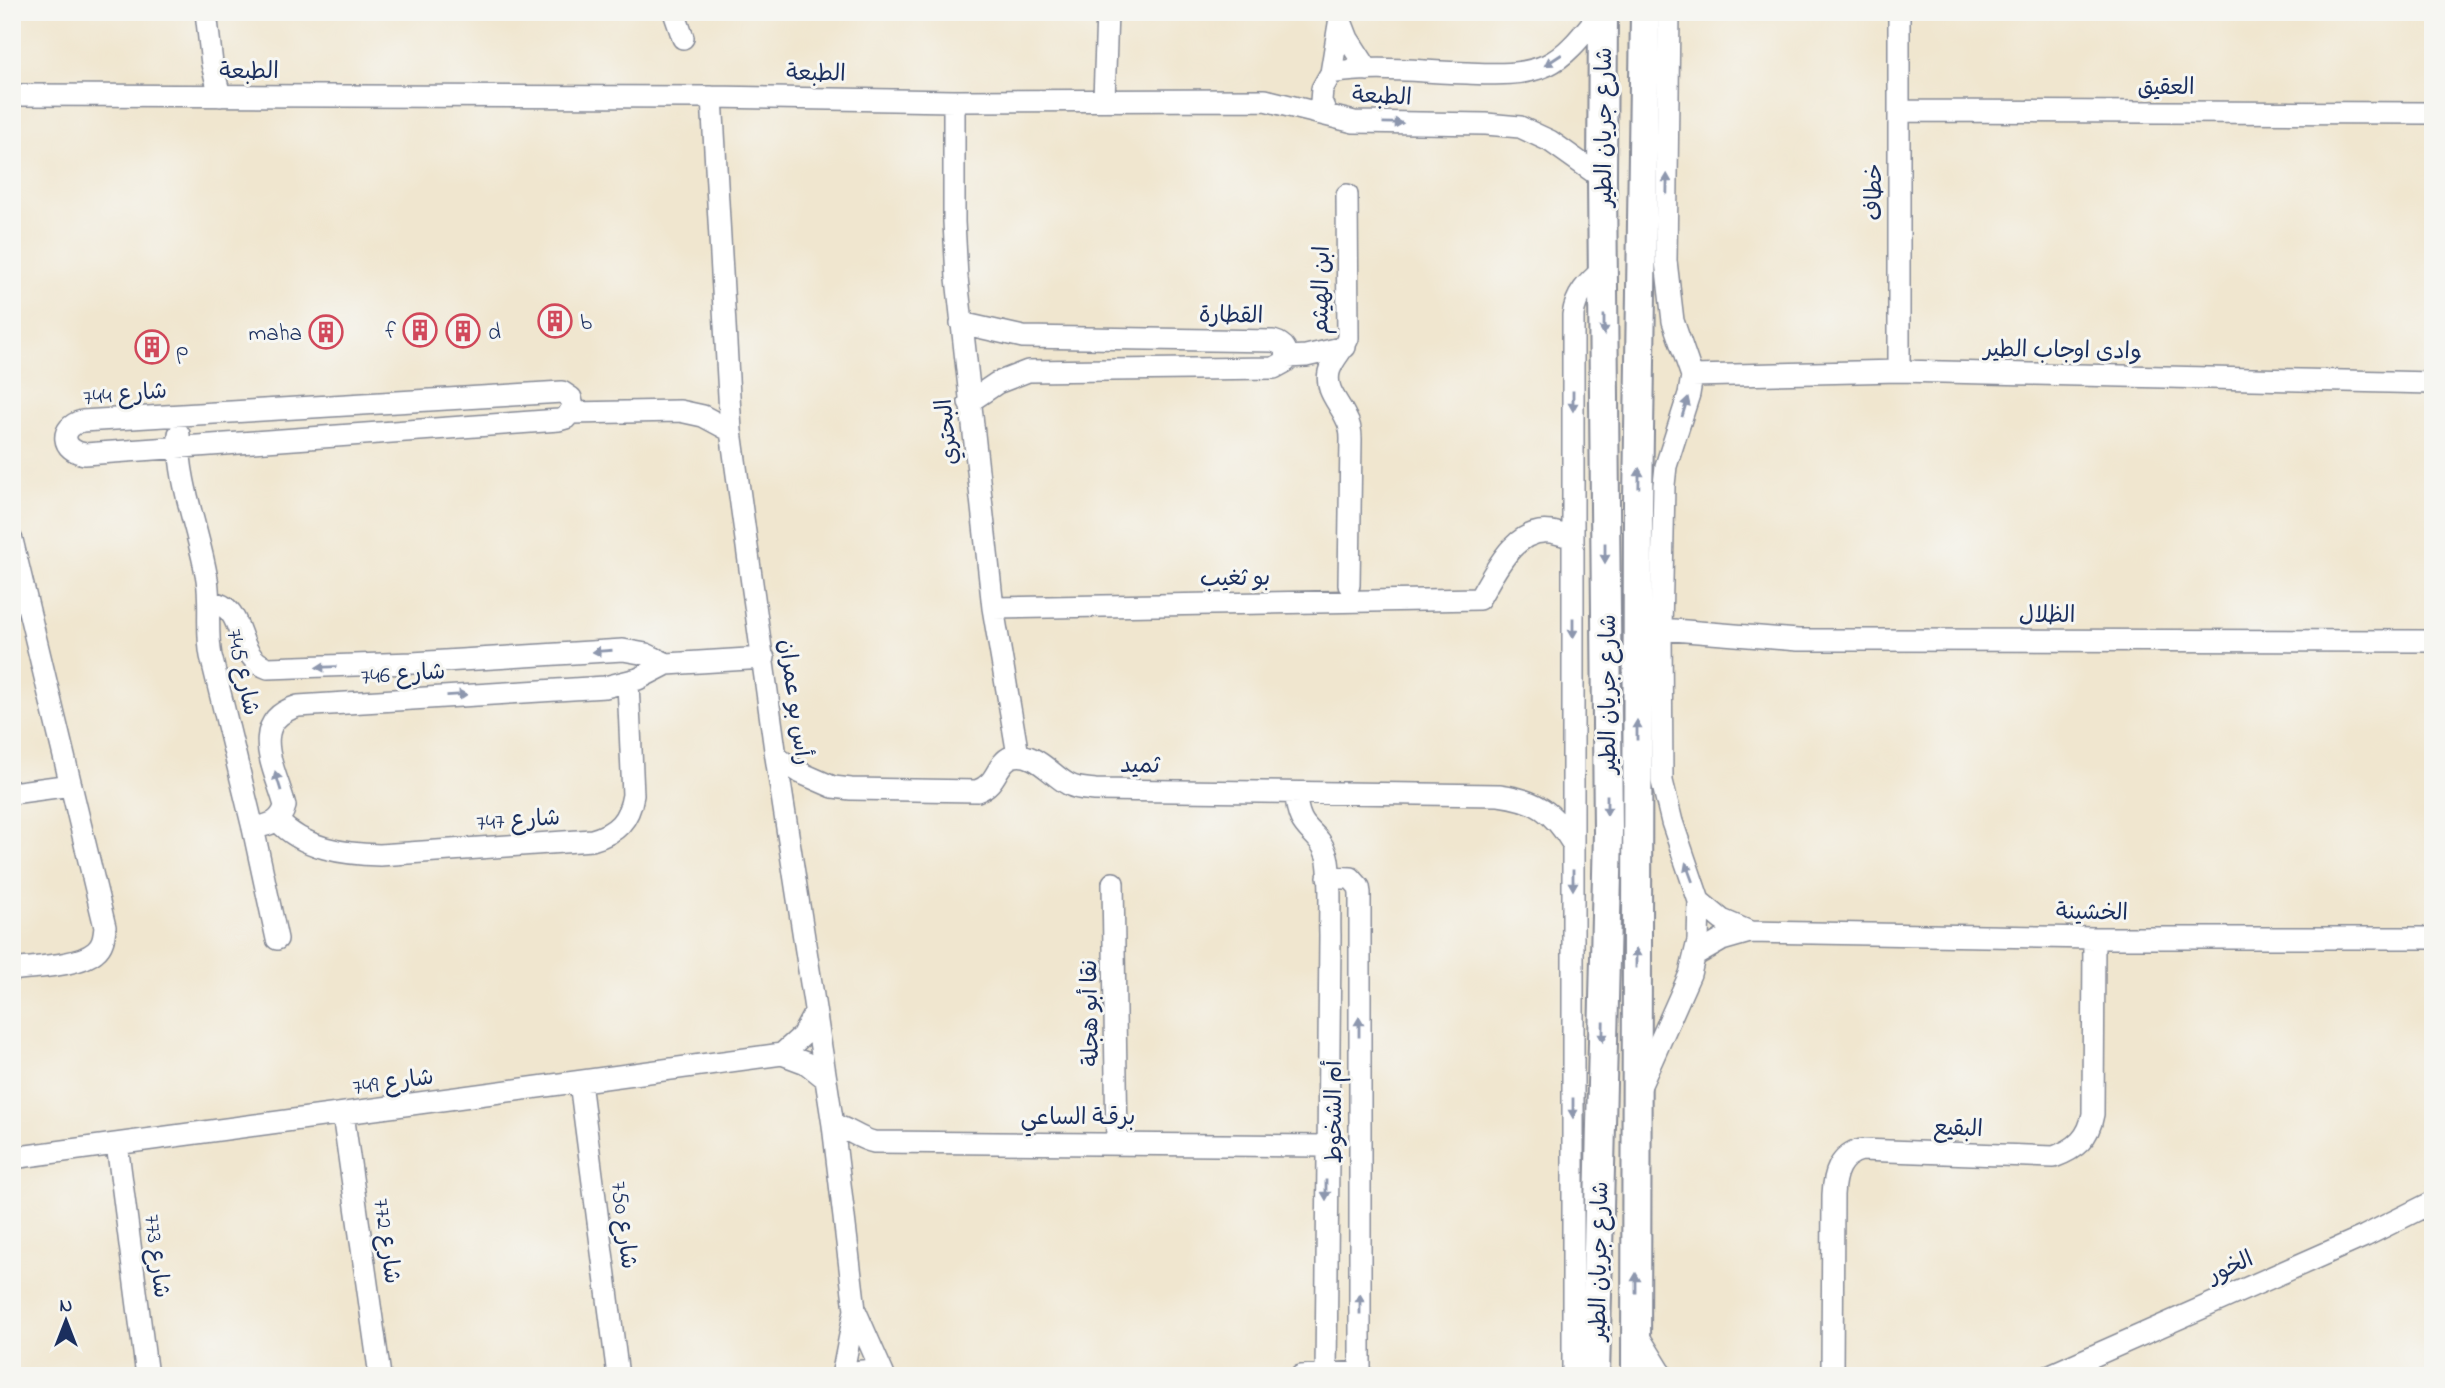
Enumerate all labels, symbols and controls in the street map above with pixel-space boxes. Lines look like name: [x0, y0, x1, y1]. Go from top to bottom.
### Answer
street label: شارع جريان الطير: [1589, 47, 1622, 209]
one-way arrow: [1543, 53, 1563, 66]
street label: الطبعة: [219, 56, 279, 89]
street label: الطبعة: [786, 57, 846, 92]
street label: العقيق: [2137, 72, 2195, 105]
street label: الطبعة: [1351, 79, 1413, 116]
one-way arrow: [1382, 117, 1404, 128]
street label: خطاف: [1859, 163, 1892, 221]
one-way arrow: [1661, 172, 1673, 194]
street label: ابن الهيثم: [1305, 245, 1340, 335]
street label: القطارة: [1198, 299, 1263, 334]
building icon: b: [536, 302, 574, 340]
place label: b: [580, 307, 592, 340]
building icon: f: [401, 311, 439, 349]
building icon: d: [444, 312, 482, 350]
building icon: maha: [307, 313, 345, 351]
one-way arrow: [1598, 315, 1609, 337]
place label: f: [385, 316, 396, 349]
place label: d: [488, 317, 501, 350]
place label: maha: [248, 318, 302, 351]
building icon: p: [133, 328, 171, 366]
place label: p: [176, 333, 189, 366]
street label: وادى اوجاب الطير: [1981, 334, 2143, 369]
street label: شارع 744: [82, 375, 168, 416]
one-way arrow: [1567, 390, 1579, 412]
one-way arrow: [1681, 396, 1691, 417]
street label: البحتري: [929, 397, 968, 467]
one-way arrow: [1633, 467, 1644, 489]
one-way arrow: [1600, 542, 1611, 564]
street label: بو ثغيب: [1200, 562, 1271, 597]
street label: الظلال: [2019, 600, 2075, 633]
street label: شارع جريان الطير: [1593, 614, 1626, 776]
one-way arrow: [1567, 617, 1579, 639]
street label: شارع 745: [216, 626, 267, 719]
street label: رأس بو عمران: [768, 637, 819, 767]
one-way arrow: [591, 645, 613, 656]
street label: شارع 746: [360, 656, 447, 695]
one-way arrow: [315, 661, 337, 672]
one-way arrow: [447, 690, 469, 701]
one-way arrow: [1631, 719, 1643, 741]
street label: ثميد: [1120, 750, 1161, 783]
one-way arrow: [272, 770, 282, 791]
one-way arrow: [1602, 794, 1613, 816]
street label: شارع 747: [475, 802, 561, 841]
one-way arrow: [1683, 861, 1694, 882]
one-way arrow: [1567, 869, 1579, 891]
street label: الخشينة: [2056, 896, 2128, 931]
one-way arrow: [1630, 946, 1642, 968]
street label: نقا أبو هجلة: [1074, 959, 1109, 1067]
one-way arrow: [1353, 1016, 1365, 1038]
one-way arrow: [1597, 1022, 1609, 1044]
street label: أم الشخوط: [1319, 1060, 1352, 1164]
street label: شارع 749: [351, 1061, 436, 1105]
one-way arrow: [1567, 1097, 1579, 1119]
street label: برقـة الساعي: [1021, 1102, 1135, 1137]
street label: البقيع: [1933, 1112, 1983, 1147]
street label: شارع 750: [601, 1180, 644, 1271]
one-way arrow: [1320, 1180, 1332, 1202]
street label: شارع جريان الطير: [1583, 1181, 1618, 1343]
street label: شارع 772: [363, 1197, 408, 1286]
street label: شارع 773: [134, 1213, 177, 1300]
street label: الخور: [2201, 1244, 2259, 1294]
one-way arrow: [1630, 1272, 1642, 1294]
north arrow: [32, 1286, 102, 1356]
one-way arrow: [1354, 1292, 1366, 1314]
text: N: [60, 1293, 73, 1320]

